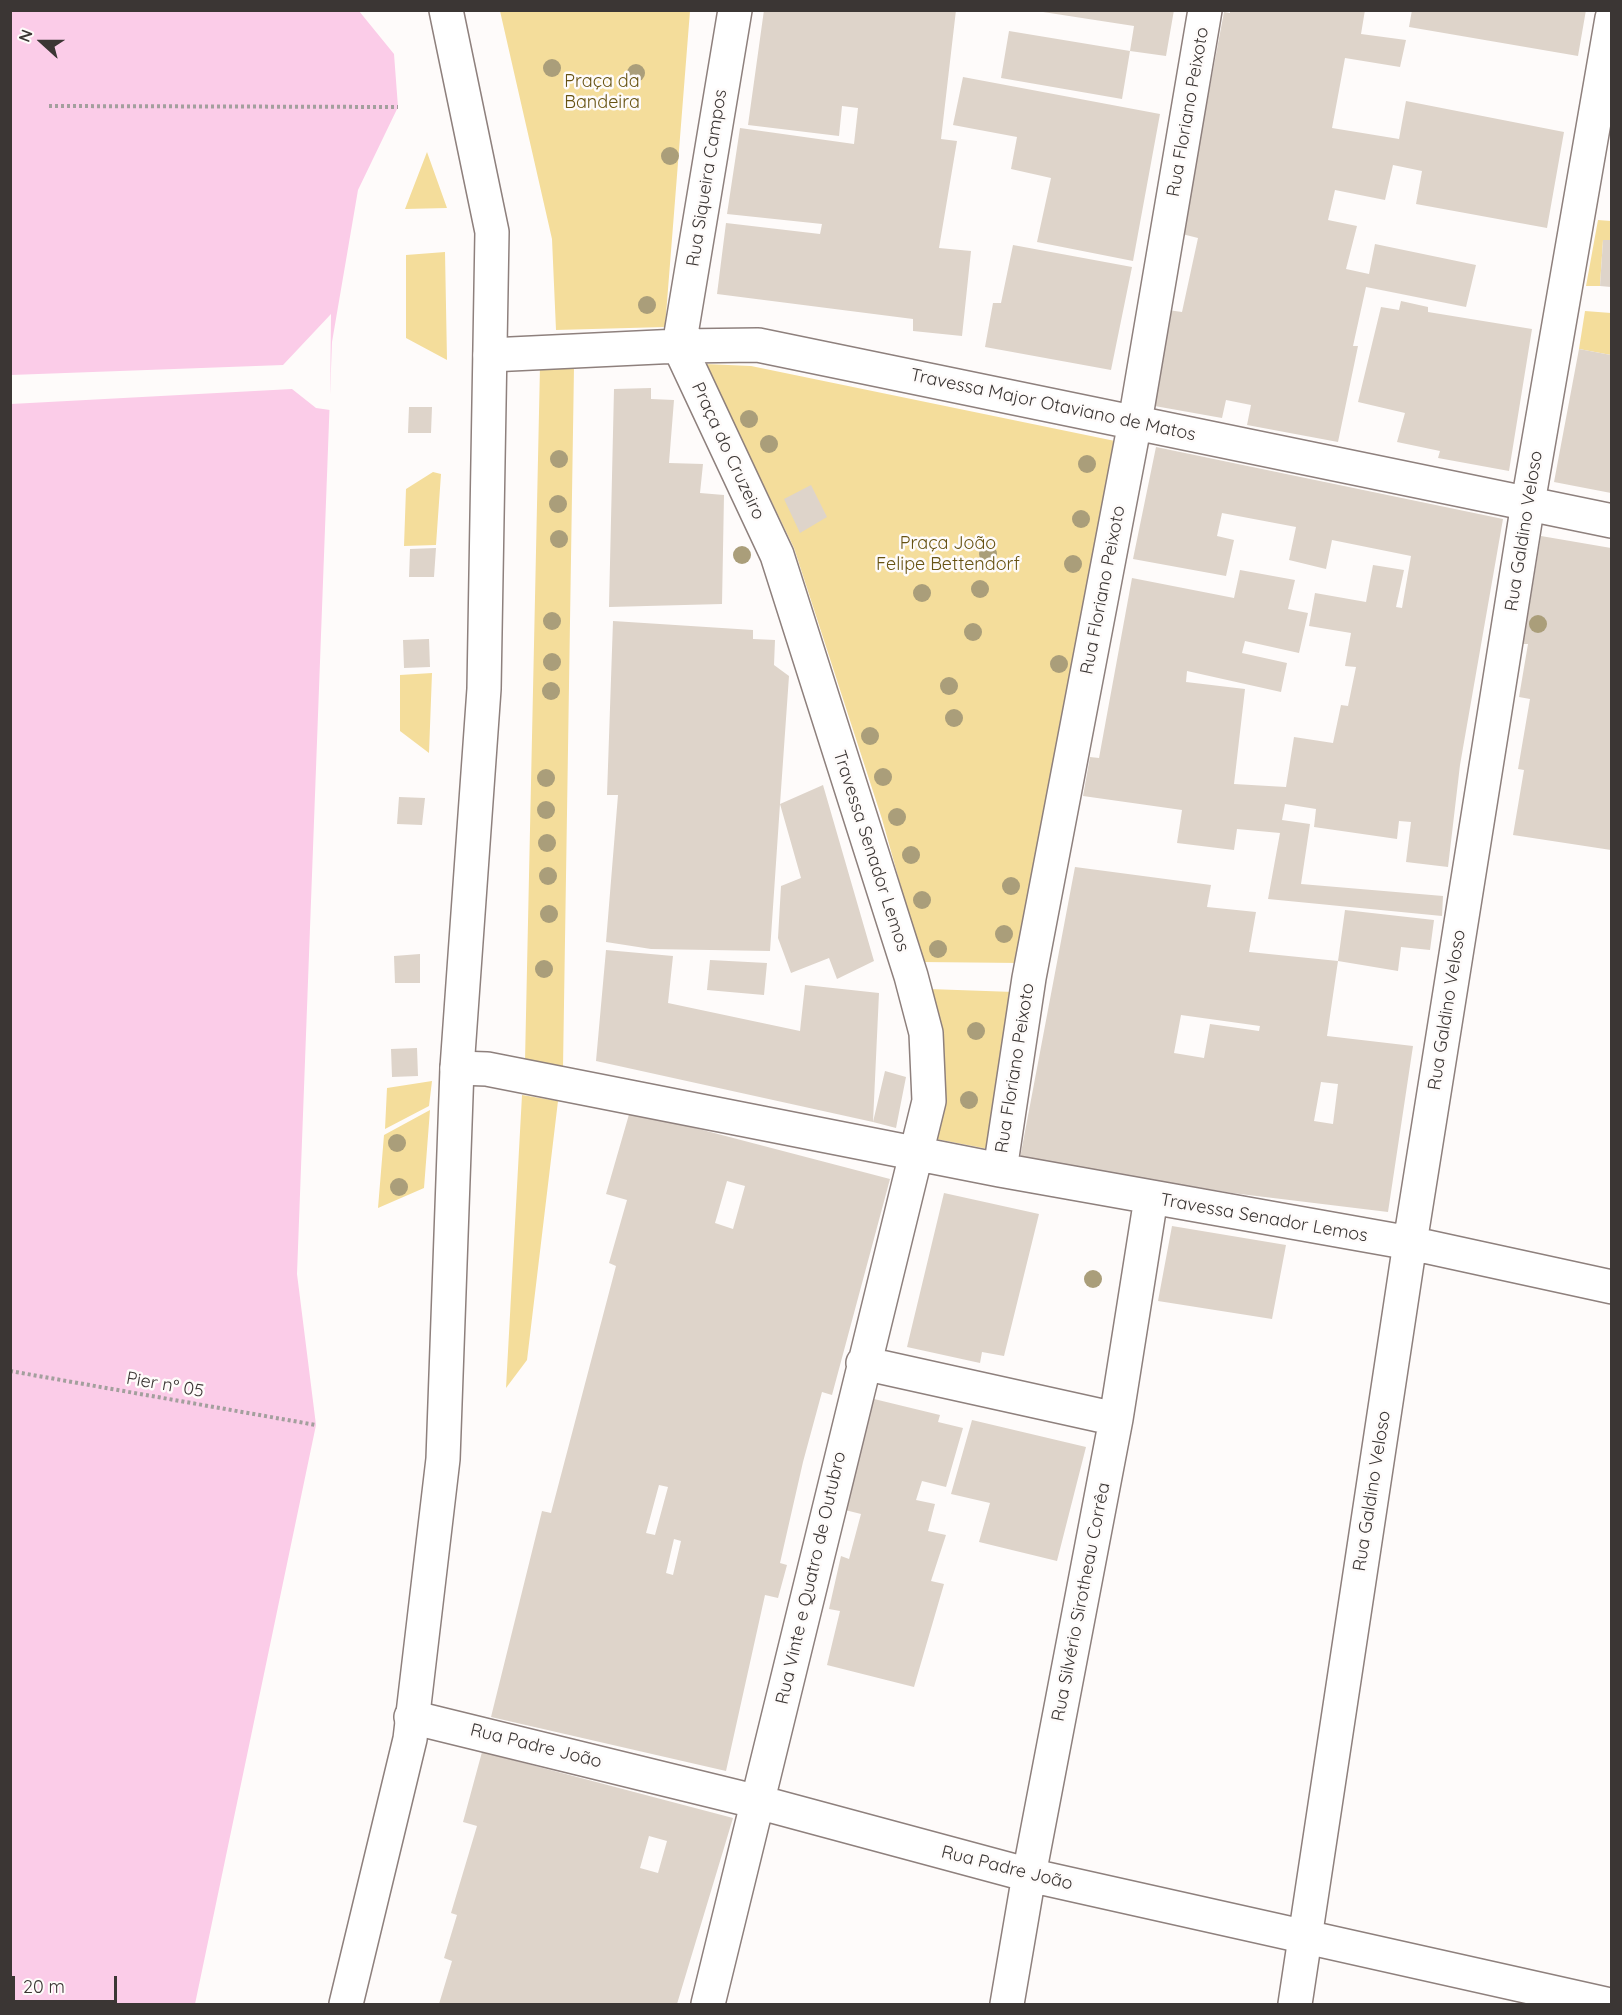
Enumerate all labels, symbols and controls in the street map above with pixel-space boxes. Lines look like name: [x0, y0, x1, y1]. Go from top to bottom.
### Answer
north arrow: [12, 12, 72, 72]
text: N: [14, 26, 37, 45]
street label: Rua Floriano Peixoto: [1162, 26, 1214, 198]
park label: Praça da Bandeira: [564, 71, 640, 113]
street label: Rua Siqueira Campos: [682, 88, 732, 268]
street label: Travessa Major Otaviano de Matos: [908, 364, 1198, 446]
street label: Praça do Cruzeiro: [687, 379, 769, 523]
street label: Rua Galdino Veloso: [1501, 449, 1547, 613]
street label: Rua Floriano Peixoto: [1076, 504, 1130, 676]
park label: Praça João Felipe Bettendorf: [876, 533, 1020, 576]
street label: Travessa Senador Lemos: [828, 748, 914, 954]
street label: Rua Galdino Veloso: [1424, 928, 1470, 1092]
street label: Rua Floriano Peixoto: [991, 982, 1039, 1154]
street label: Travessa Senador Lemos: [1159, 1189, 1369, 1247]
street label: Pier n° 05: [125, 1368, 205, 1402]
street label: Rua Galdino Veloso: [1349, 1409, 1395, 1573]
street label: Rua Vinte e Quatro de Outubro: [771, 1450, 851, 1706]
street label: Rua Silvério Sirotheau Corrêa: [1047, 1481, 1115, 1723]
street label: Rua Padre João: [468, 1719, 604, 1773]
street label: Rua Padre João: [939, 1841, 1075, 1895]
scale bar: [15, 1964, 120, 2002]
text: 20 m: [23, 1975, 65, 1998]

